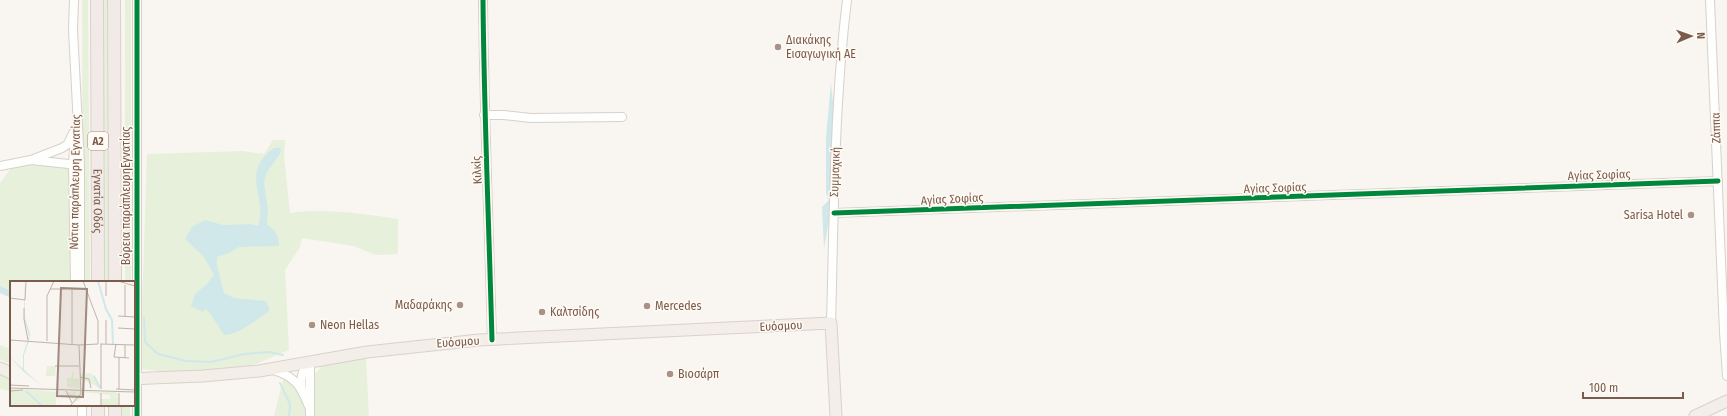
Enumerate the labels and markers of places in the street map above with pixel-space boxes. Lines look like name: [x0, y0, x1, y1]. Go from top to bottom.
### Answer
place label: Διακάκης Εισαγωγική ΑΕ: [786, 33, 856, 61]
marker: Διακάκης Εισαγωγική ΑΕ: [773, 42, 783, 52]
place label: Sarisa Hotel: [1624, 208, 1683, 222]
marker: Sarisa Hotel: [1686, 210, 1696, 220]
place label: Μαδαράκης: [395, 298, 452, 312]
place label: Mercedes: [655, 299, 702, 313]
marker: Μαδαράκης: [455, 300, 465, 310]
marker: Mercedes: [642, 301, 652, 311]
place label: Καλτσίδης: [550, 305, 599, 319]
marker: Καλτσίδης: [537, 307, 547, 317]
place label: Neon Hellas: [320, 318, 379, 332]
marker: Neon Hellas: [307, 320, 317, 330]
place label: Βιοσάρπ: [678, 367, 720, 381]
marker: Βιοσάρπ: [665, 369, 675, 379]

